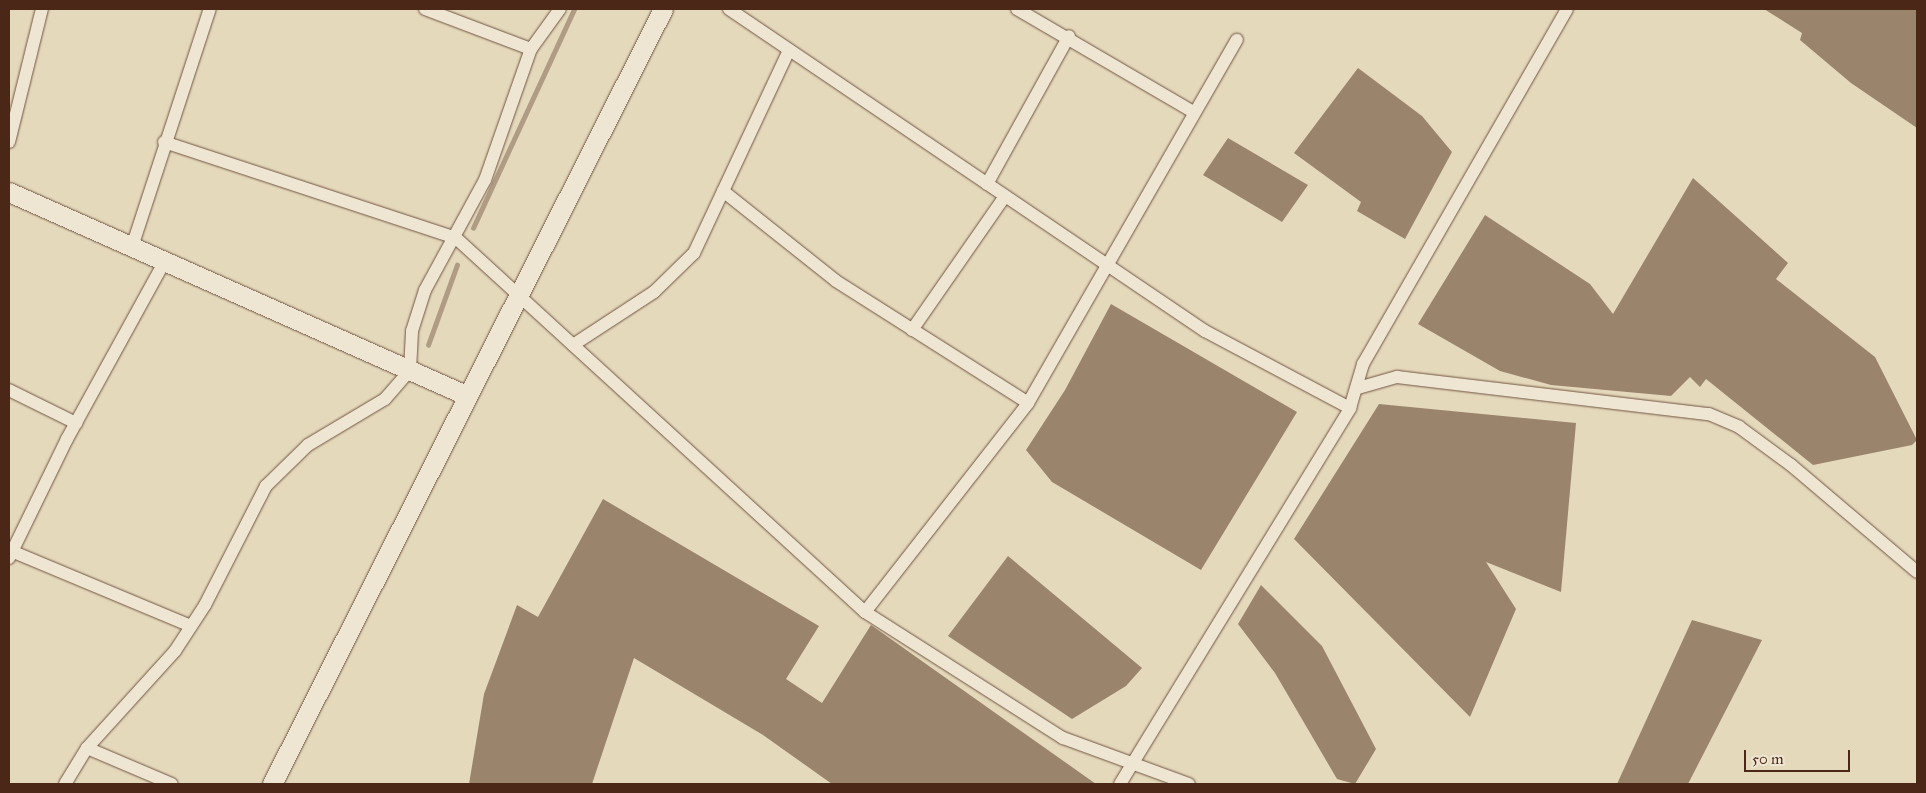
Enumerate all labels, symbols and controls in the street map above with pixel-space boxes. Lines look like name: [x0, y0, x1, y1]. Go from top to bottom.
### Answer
scale bar: [1746, 740, 1852, 772]
text: 50 m: [1752, 750, 1784, 768]

